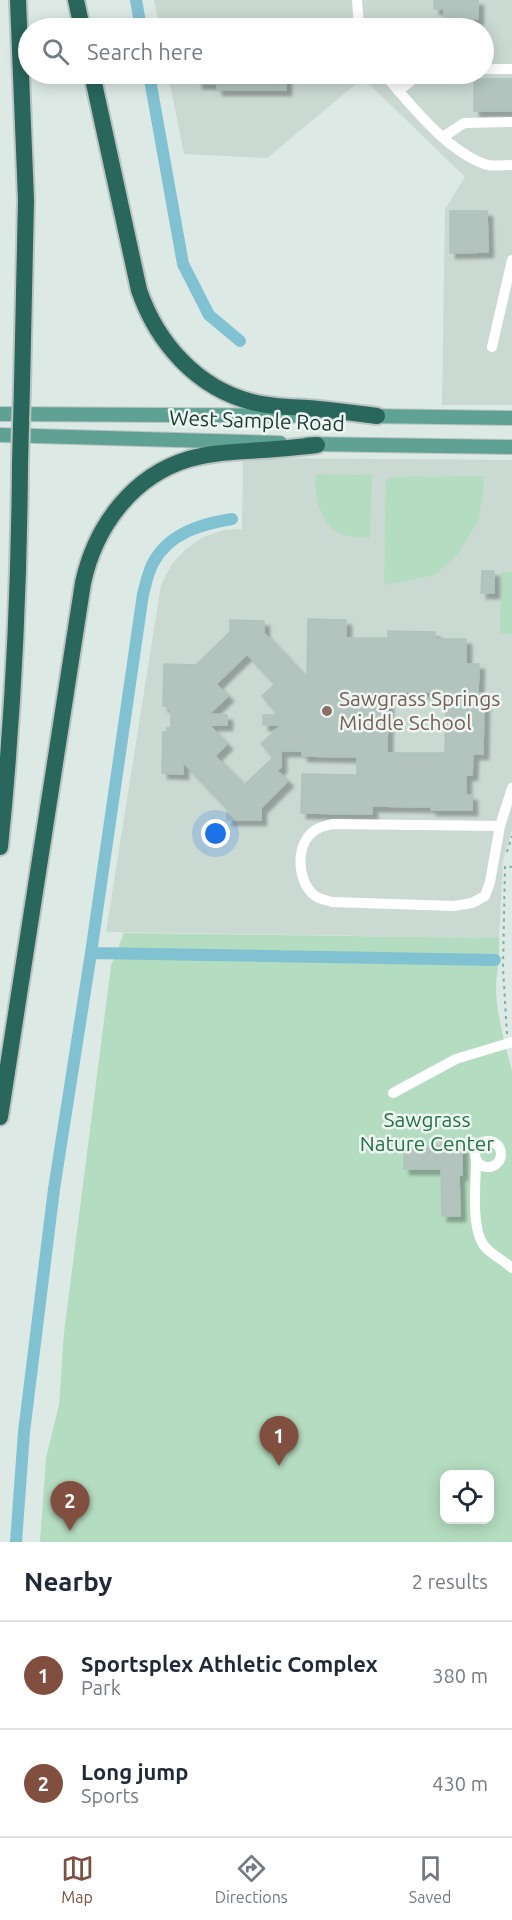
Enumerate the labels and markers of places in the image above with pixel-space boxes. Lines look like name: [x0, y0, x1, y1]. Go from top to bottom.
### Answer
place label: Sawgrass Springs Middle School: [339, 686, 500, 734]
marker: Sawgrass Springs Middle School: [320, 704, 334, 718]
pin: 1: [260, 1416, 298, 1466]
pin: 2: [50, 1482, 90, 1531]

